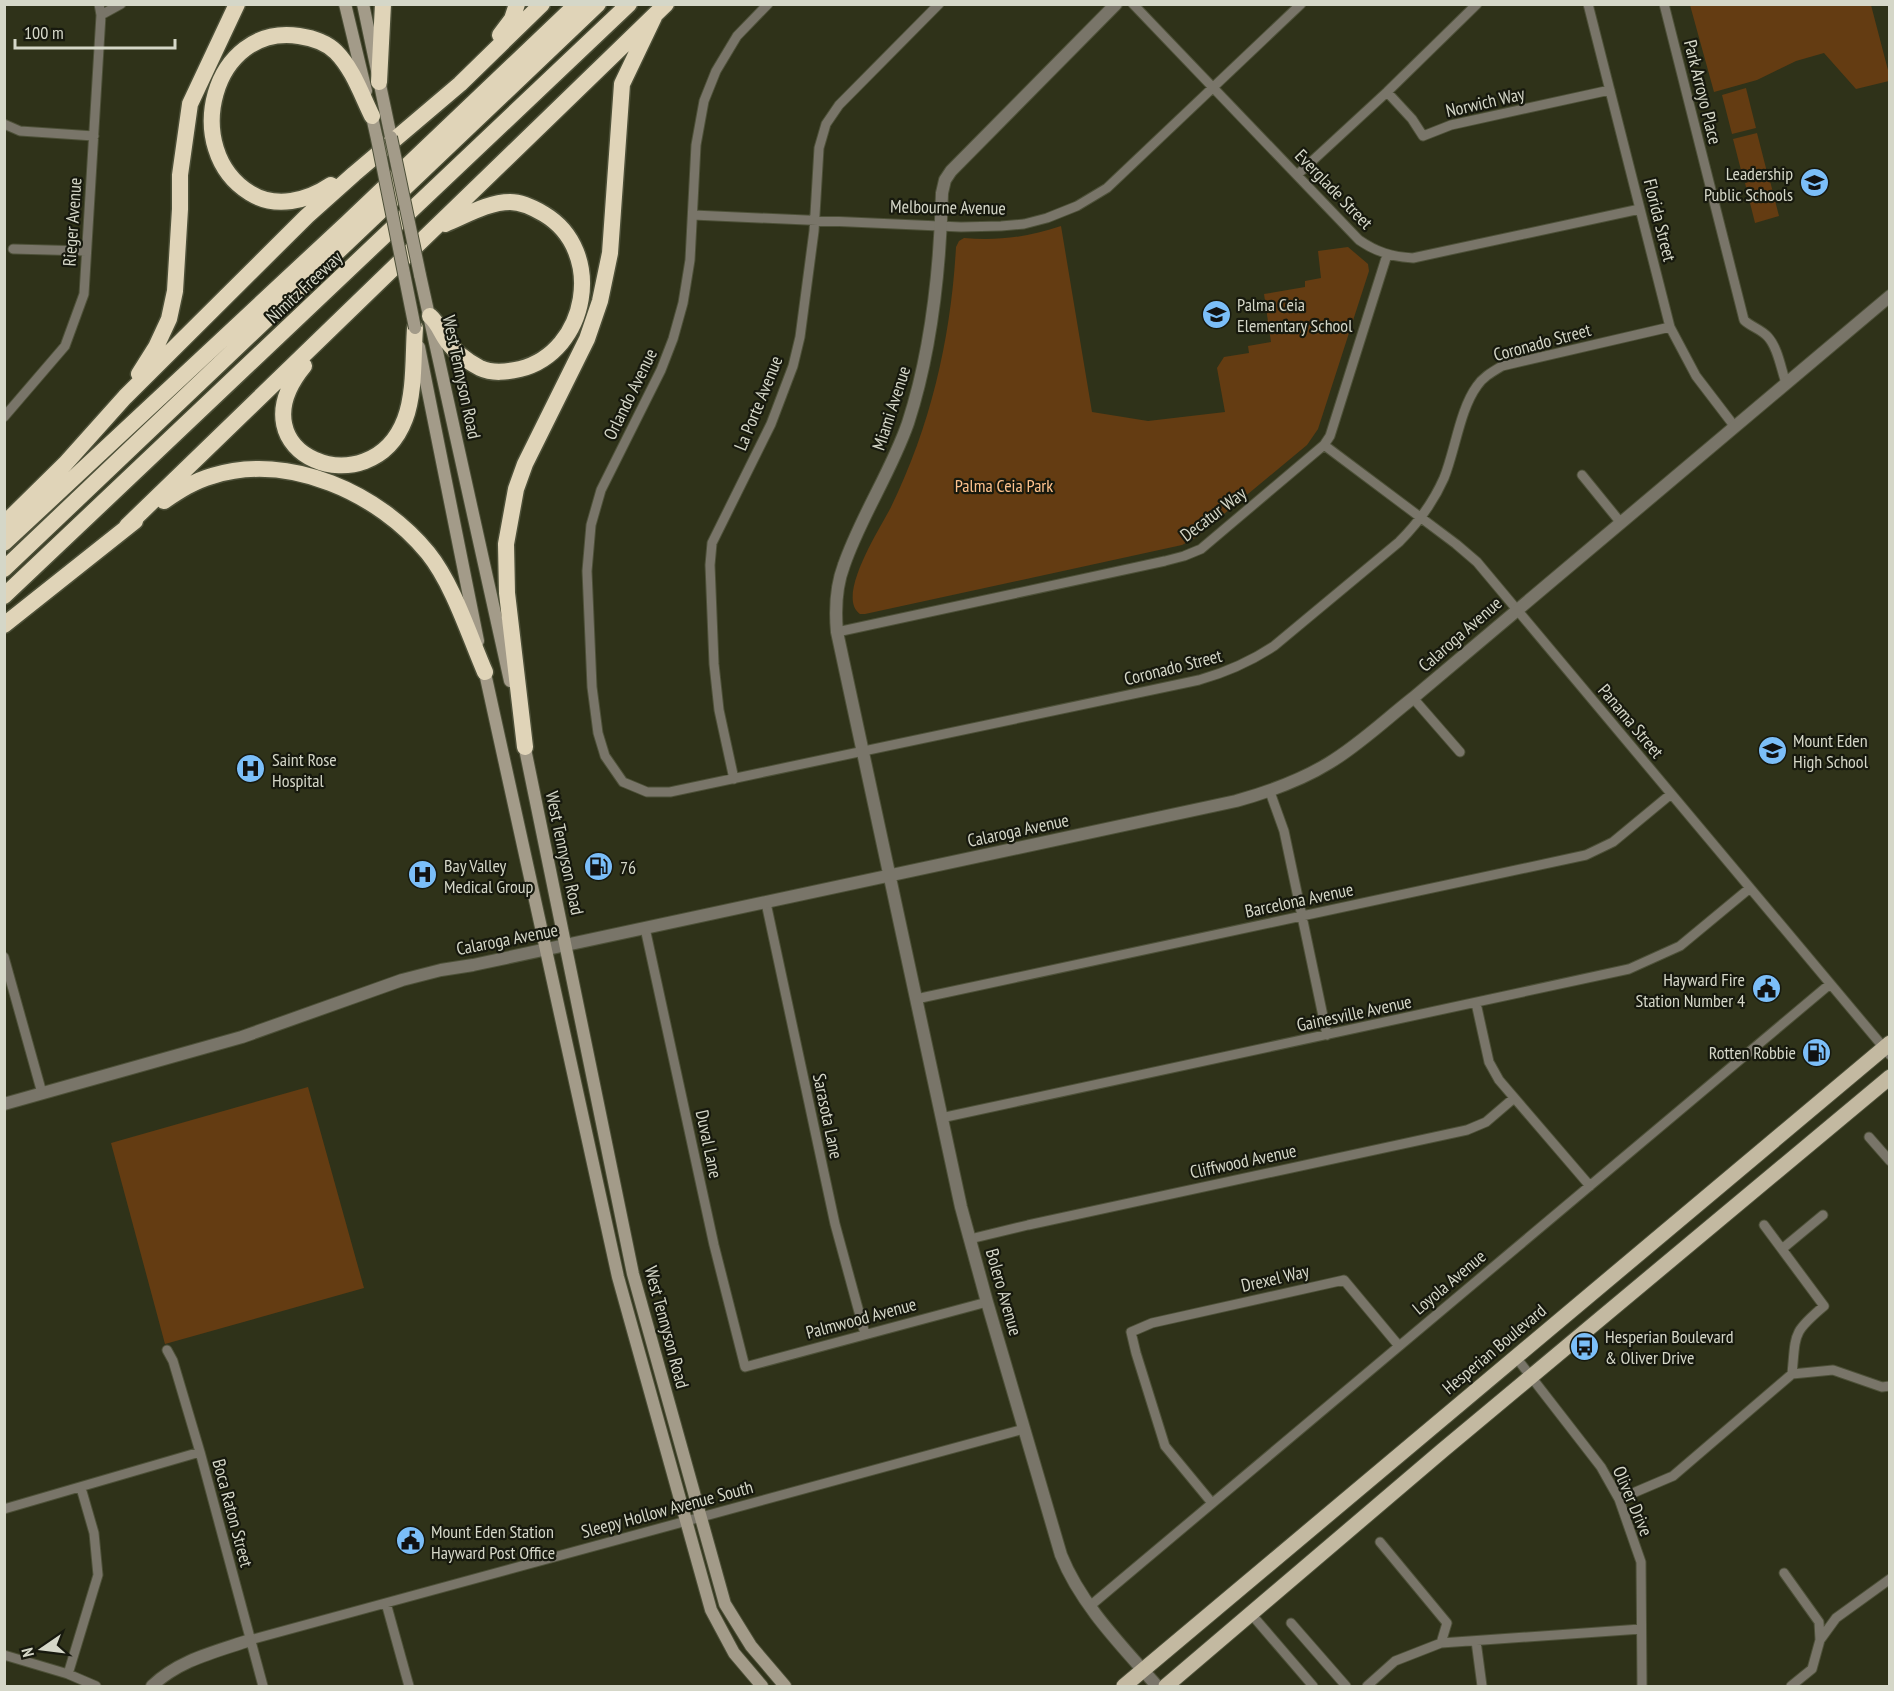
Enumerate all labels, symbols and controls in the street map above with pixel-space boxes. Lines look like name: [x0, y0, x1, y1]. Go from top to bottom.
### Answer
scale bar: [15, 12, 176, 50]
text: 100 m: [24, 21, 64, 44]
street label: Park Arroyo Place: [1679, 37, 1727, 147]
street label: Norwich Way: [1443, 82, 1527, 122]
street label: Everglade Street: [1290, 144, 1378, 234]
place label: Leadership Public Schools: [1704, 162, 1793, 206]
school or university icon: Leadership Public Schools: [1798, 167, 1830, 199]
street label: Florida Street: [1639, 176, 1681, 264]
street label: Rieger Avenue: [57, 177, 87, 267]
street label: Melbourne Avenue: [890, 194, 1006, 220]
street label: Nimitz Freeway: [261, 246, 347, 328]
place label: Palma Ceia Elementary School: [1237, 293, 1353, 337]
school or university icon: Palma Ceia Elementary School: [1200, 298, 1232, 330]
street label: West Tennyson Road: [438, 313, 486, 441]
street label: Coronado Street: [1491, 318, 1593, 366]
street label: Orlando Avenue: [598, 345, 662, 443]
street label: La Porte Avenue: [729, 352, 787, 454]
street label: Miami Avenue: [867, 363, 915, 453]
park label: Palma Ceia Park: [955, 474, 1053, 497]
street label: Decatur Way: [1175, 482, 1251, 546]
street label: Calaroga Avenue: [1414, 591, 1506, 677]
street label: Coronado Street: [1122, 644, 1224, 690]
street label: Panama Street: [1593, 679, 1669, 763]
place label: Mount Eden High School: [1793, 729, 1869, 773]
school or university icon: Mount Eden High School: [1756, 734, 1788, 766]
place label: Saint Rose Hospital: [272, 748, 337, 792]
hospital icon: Saint Rose Hospital: [235, 753, 267, 785]
street label: West Tennyson Road: [541, 789, 589, 917]
street label: Calaroga Avenue: [965, 808, 1071, 852]
fuel station icon: 76: [583, 851, 615, 883]
place label: Bay Valley Medical Group: [444, 854, 534, 898]
place label: 76: [620, 856, 636, 879]
hospital icon: Bay Valley Medical Group: [407, 859, 439, 891]
street label: Barcelona Avenue: [1243, 877, 1355, 923]
street label: Calaroga Avenue: [454, 918, 560, 960]
place label: Hayward Fire Station Number 4: [1635, 968, 1745, 1012]
public building icon: Hayward Fire Station Number 4: [1750, 973, 1782, 1005]
street label: Gainesville Avenue: [1294, 990, 1414, 1036]
fuel station icon: Rotten Robbie: [1801, 1036, 1833, 1068]
place label: Rotten Robbie: [1709, 1041, 1796, 1064]
street label: Sarasota Lane: [808, 1071, 848, 1161]
street label: Duval Lane: [691, 1108, 727, 1180]
street label: Cliffwood Avenue: [1188, 1138, 1298, 1184]
street label: Loyola Avenue: [1407, 1245, 1491, 1319]
street label: Bolero Avenue: [981, 1246, 1027, 1338]
street label: Drexel Way: [1239, 1259, 1312, 1297]
street label: West Tennyson Road: [640, 1263, 694, 1391]
street label: Palmwood Avenue: [803, 1292, 919, 1344]
street label: Hesperian Boulevard: [1437, 1299, 1551, 1399]
place label: Hesperian Boulevard & Oliver Drive: [1605, 1325, 1733, 1369]
bus stop icon: Hesperian Boulevard & Oliver Drive: [1568, 1330, 1600, 1362]
street label: Boca Raton Street: [208, 1456, 258, 1570]
street label: Oliver Drive: [1608, 1463, 1658, 1539]
street label: Sleepy Hollow Avenue South: [579, 1475, 755, 1543]
place label: Mount Eden Station Hayward Post Office: [431, 1520, 555, 1564]
public building icon: Mount Eden Station Hayward Post Office: [394, 1525, 426, 1557]
north arrow: [12, 1619, 72, 1679]
text: N: [17, 1646, 38, 1659]

